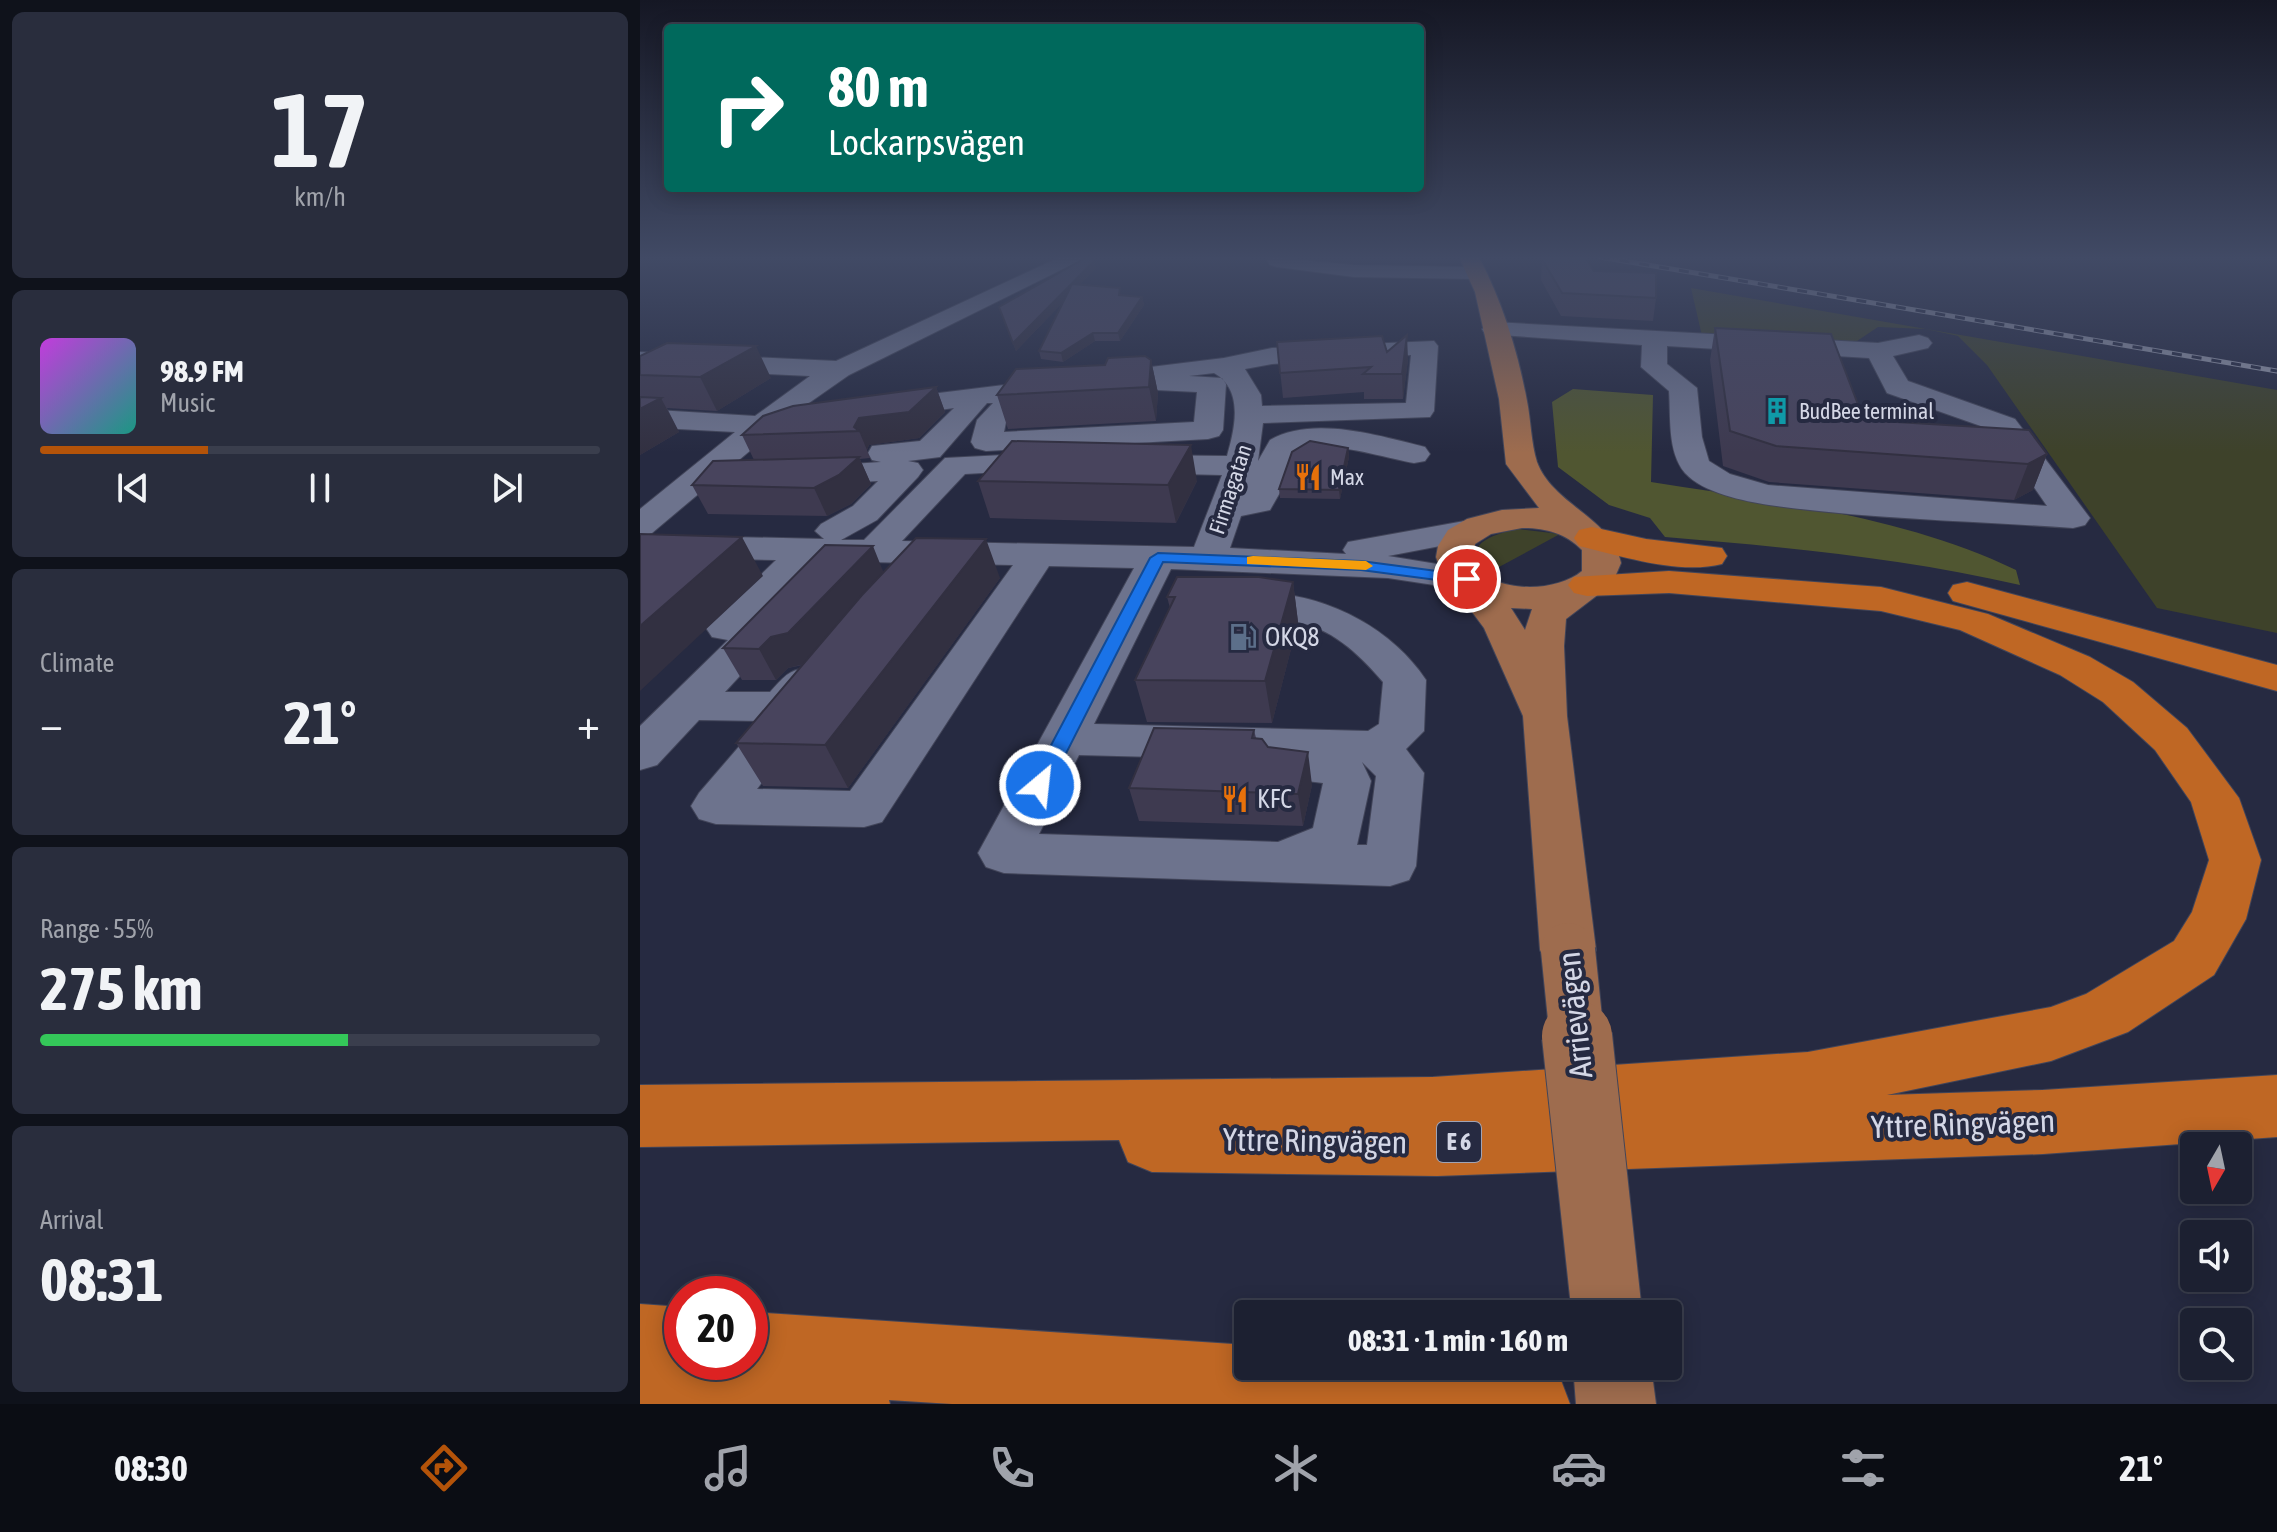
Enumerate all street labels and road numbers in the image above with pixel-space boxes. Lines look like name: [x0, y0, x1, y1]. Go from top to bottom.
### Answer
street label: Firmagatan: [1203, 441, 1257, 537]
street label: Arrievägen: [1549, 950, 1600, 1080]
street label: Yttre Ringvägen: [1870, 1102, 2056, 1145]
street label: Yttre Ringvägen: [1222, 1120, 1408, 1161]
road number: E 6: [1437, 1122, 1481, 1162]

